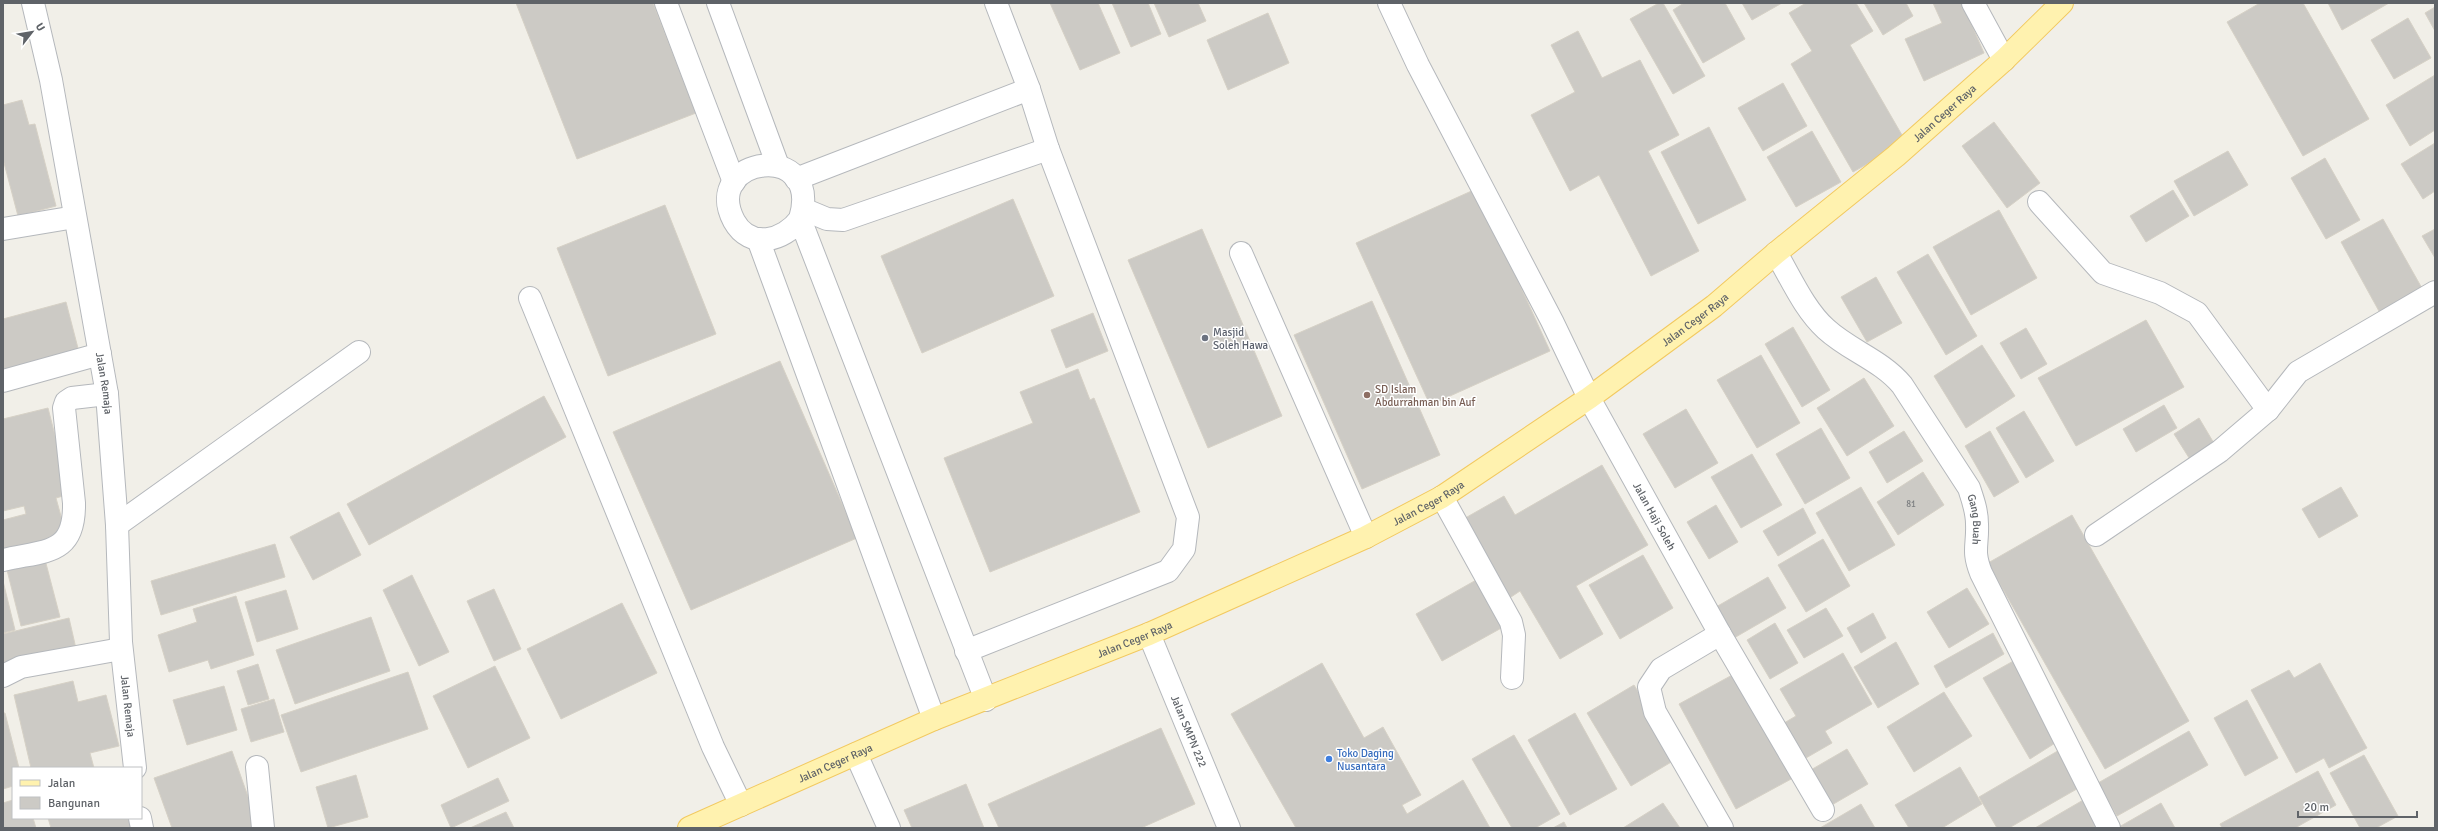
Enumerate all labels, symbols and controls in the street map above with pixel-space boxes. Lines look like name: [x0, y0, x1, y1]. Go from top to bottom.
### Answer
north arrow: [12, 12, 52, 52]
text: U: [33, 21, 48, 34]
street label: Jalan Ceger Raya: [1911, 82, 1979, 145]
street label: Jalan Ceger Raya: [1659, 290, 1732, 349]
place label: Masjid Soleh Hawa: [1213, 326, 1269, 352]
marker: Masjid Soleh Hawa: [1200, 333, 1210, 343]
street label: Jalan Remaja: [93, 351, 115, 415]
place label: SD Islam Abdurrahman bin Auf: [1375, 383, 1477, 409]
marker: SD Islam Abdurrahman bin Auf: [1362, 390, 1372, 400]
street label: Jalan Ceger Raya: [1391, 478, 1467, 529]
street label: Jalan Haji Soleh: [1630, 480, 1678, 553]
street label: Gang Buah: [1964, 492, 1983, 545]
house number: 81: [1906, 499, 1916, 510]
street label: Jalan Ceger Raya: [1095, 618, 1175, 661]
street label: Jalan Remaja: [118, 674, 138, 738]
street label: Jalan SMPN 222: [1168, 693, 1209, 769]
street label: Jalan Ceger Raya: [796, 741, 875, 786]
place label: Toko Daging Nusantara: [1337, 747, 1394, 773]
marker: Toko Daging Nusantara: [1324, 754, 1334, 764]
legend: [12, 767, 142, 819]
text: Jalan: [48, 776, 75, 791]
scale bar: [2298, 793, 2417, 819]
text: Bangunan: [48, 796, 100, 811]
text: 20 m: [2304, 800, 2329, 815]

